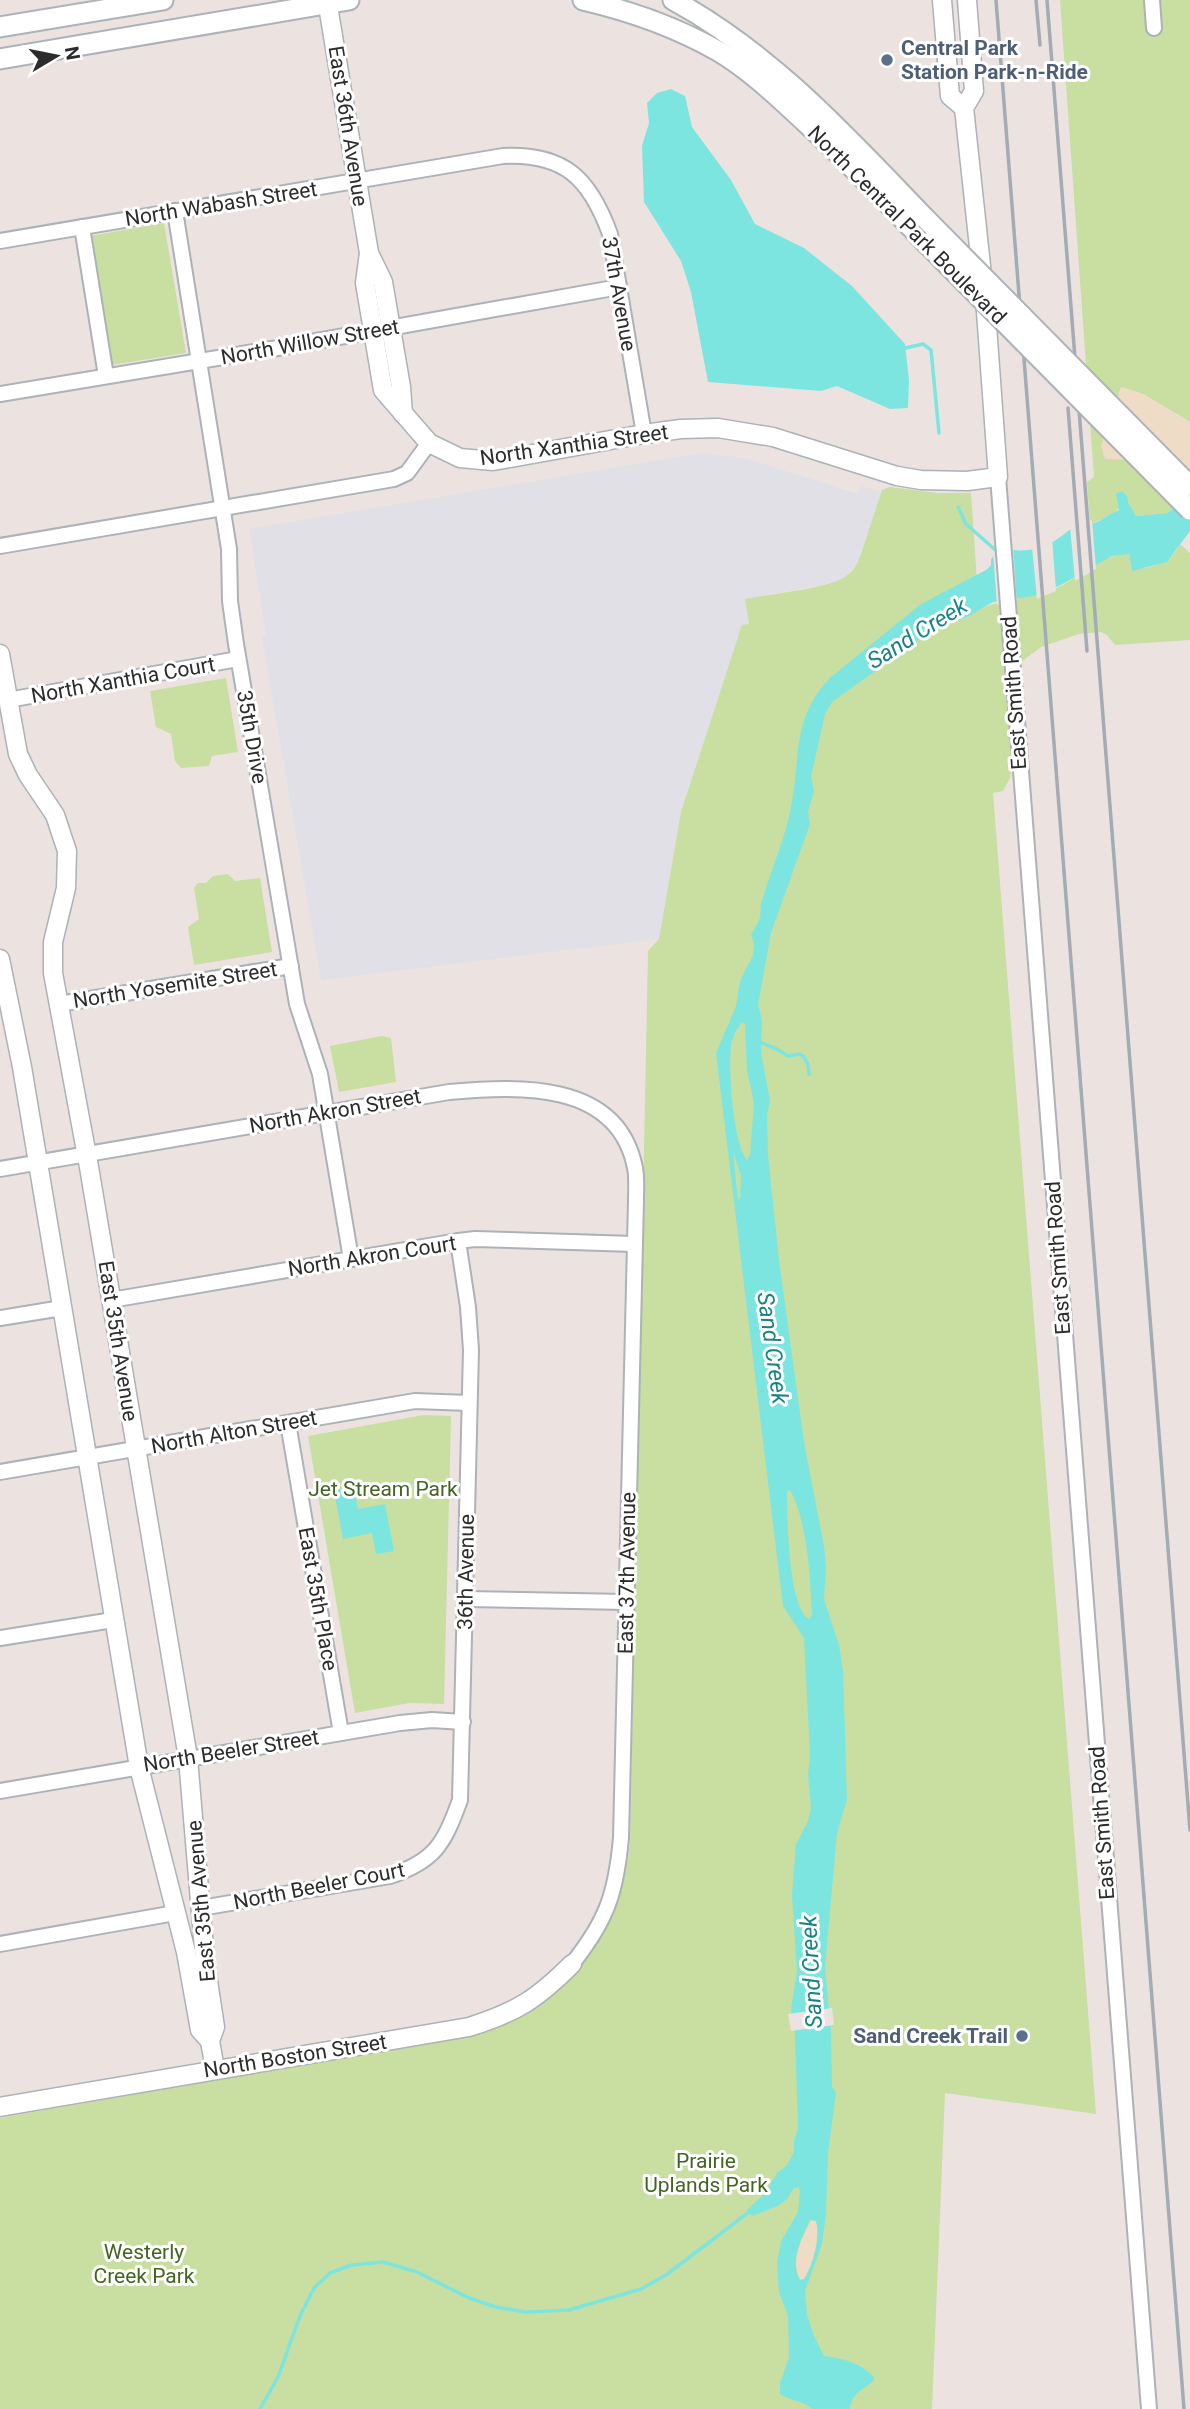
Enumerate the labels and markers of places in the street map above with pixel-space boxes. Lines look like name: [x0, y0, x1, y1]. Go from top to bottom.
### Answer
place label: Central Park Station Park-n-Ride: [901, 36, 1088, 84]
marker: Central Park Station Park-n-Ride: [879, 52, 895, 68]
place label: Sand Creek Trail: [853, 2024, 1008, 2048]
marker: Sand Creek Trail: [1014, 2028, 1030, 2044]

